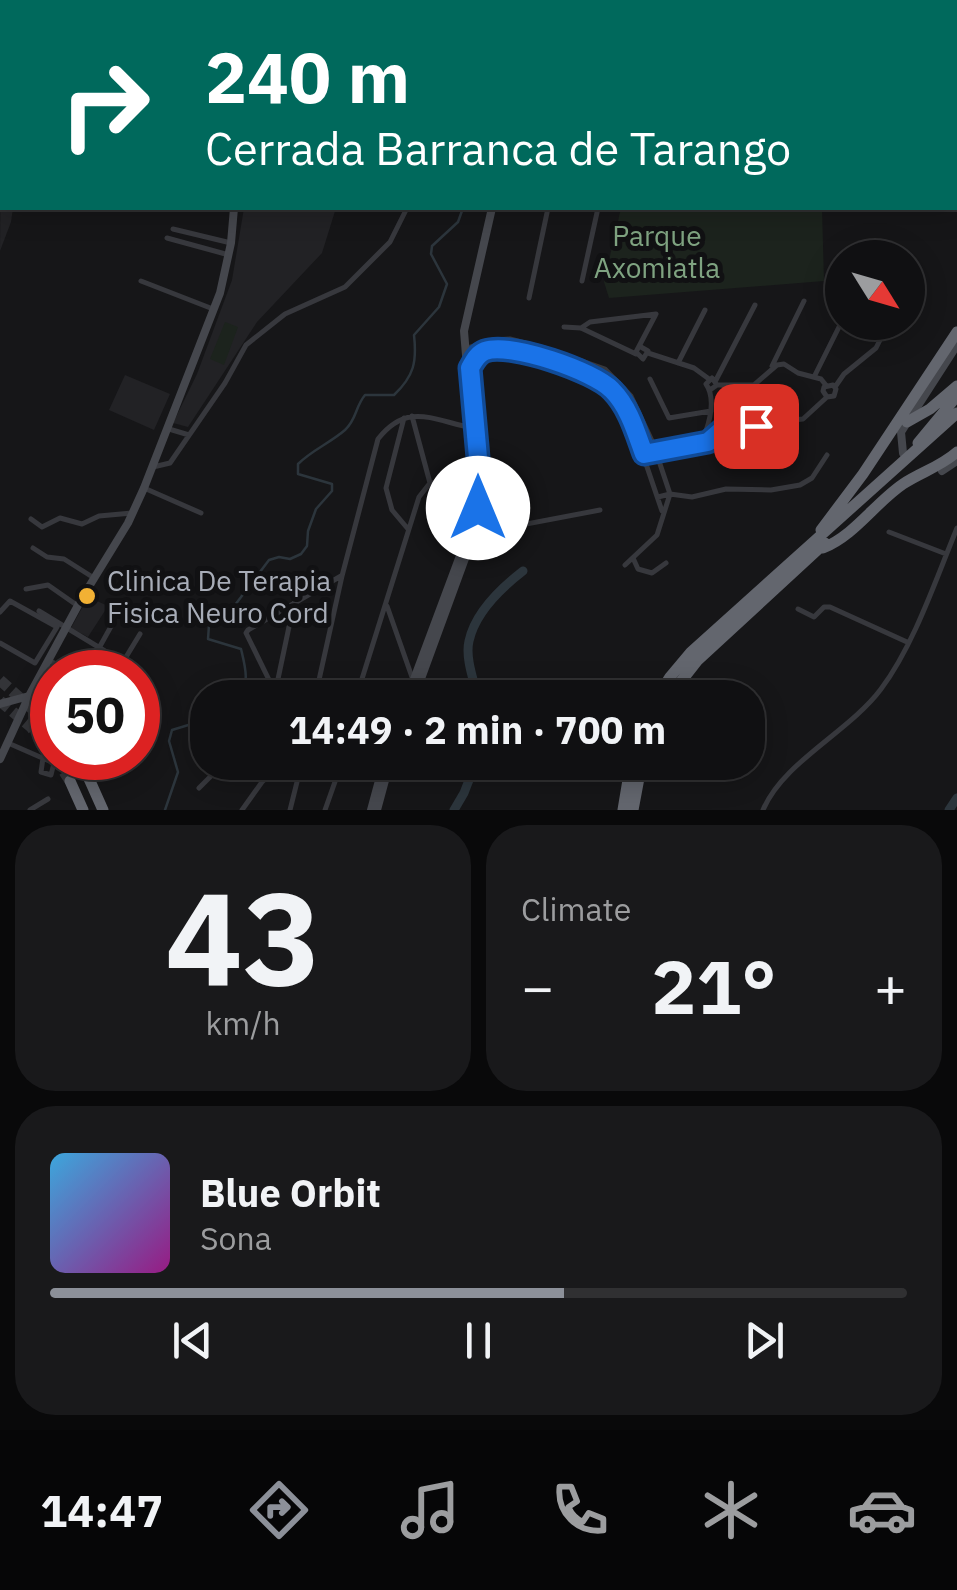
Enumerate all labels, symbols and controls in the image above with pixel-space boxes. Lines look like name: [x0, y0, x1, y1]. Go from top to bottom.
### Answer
text: 240 m: [205, 31, 410, 122]
icon: right: [40, 40, 170, 170]
text: Cerrada Barranca de Tarango: [205, 119, 791, 177]
park label: Parque Axomiatla: [594, 217, 720, 286]
north arrow: [825, 240, 925, 340]
map controls: [825, 240, 925, 340]
pin: [714, 384, 799, 469]
icon: arrive: [729, 399, 784, 454]
position arrow: [426, 456, 530, 560]
place label: Clinica De Terapia Fisica Neuro Cord: [107, 562, 331, 631]
marker: Clinica De Terapia Fisica Neuro Cord: [76, 585, 98, 607]
speed limit sign: 50: [30, 650, 160, 780]
text: 14:49 · 2 min · 700 m: [289, 705, 666, 754]
text: 43: [165, 852, 321, 1021]
text: Climate: [521, 888, 631, 930]
text: 21°: [651, 937, 777, 1035]
text: −: [521, 951, 554, 1022]
text: +: [874, 951, 907, 1022]
text: km/h: [205, 1002, 281, 1044]
text: Blue Orbit: [200, 1168, 381, 1217]
text: Sona: [200, 1217, 272, 1259]
icon: previous: [165, 1313, 220, 1368]
icon: pause: [451, 1313, 506, 1368]
icon: next: [737, 1313, 792, 1368]
icon: directions: [244, 1475, 314, 1545]
icon: music: [395, 1475, 465, 1545]
icon: phone: [545, 1475, 615, 1545]
icon: climate: [696, 1475, 766, 1545]
icon: car: [847, 1475, 917, 1545]
text: 14:47: [40, 1481, 163, 1539]

